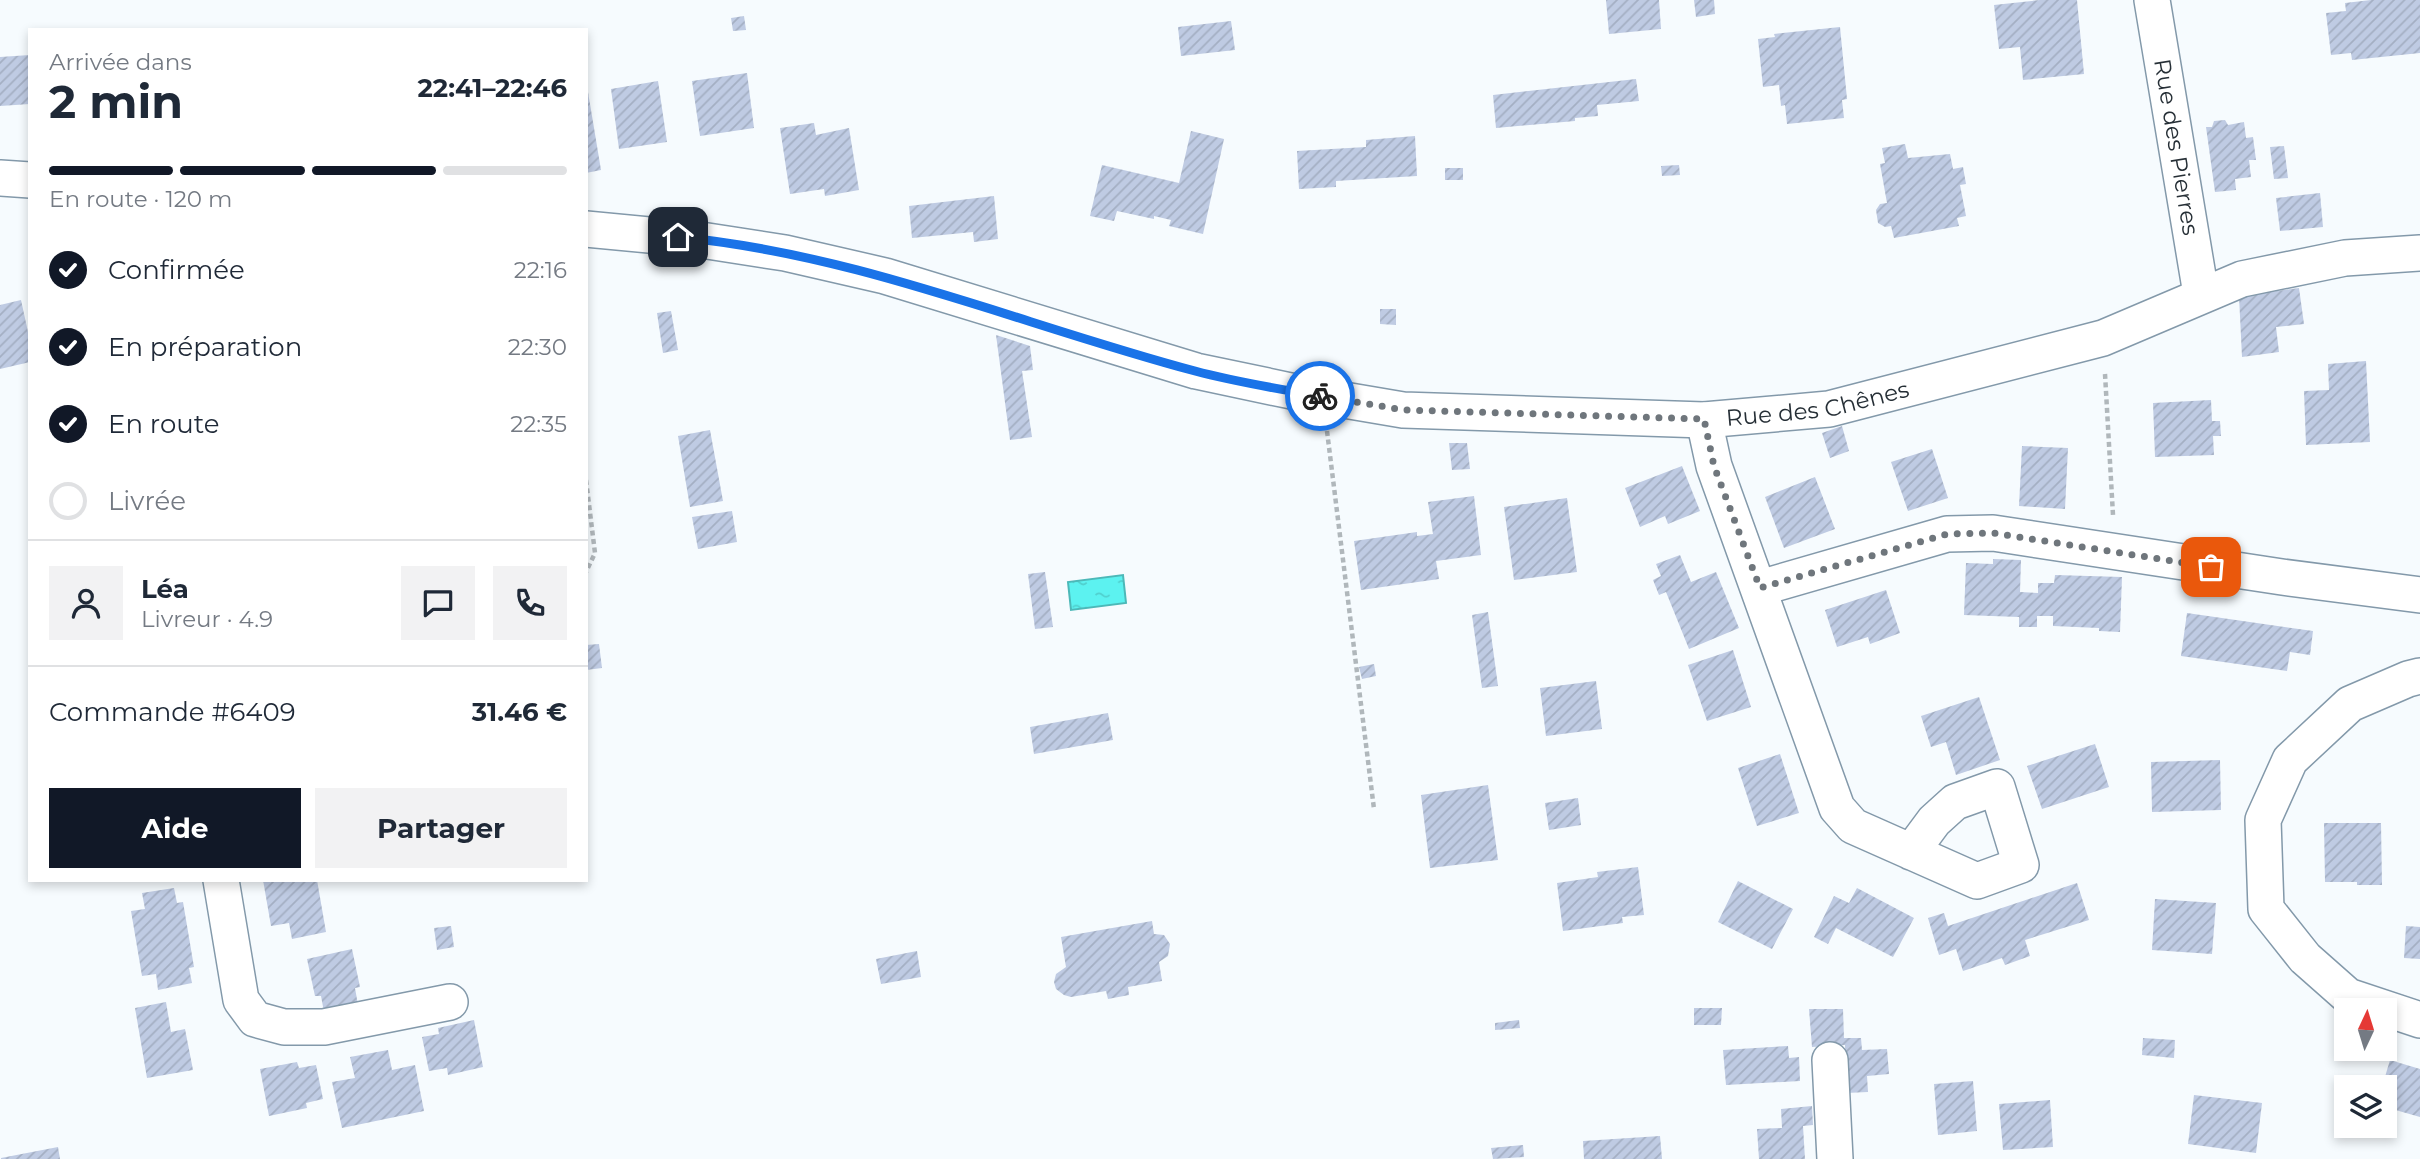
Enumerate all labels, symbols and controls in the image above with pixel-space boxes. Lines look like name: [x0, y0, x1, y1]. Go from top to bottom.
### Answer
text: Arrivée dans: [49, 48, 192, 76]
street label: Rue des Pierres: [2148, 57, 2205, 237]
text: 22:41–22:46: [418, 72, 567, 104]
text: 2 min: [49, 73, 183, 130]
text: En route · 120 m: [49, 185, 232, 213]
pin: [648, 207, 708, 267]
icon: home: [659, 218, 697, 256]
icon: check: [49, 251, 87, 289]
text: Confirmée: [108, 254, 245, 286]
text: 22:16: [514, 256, 567, 284]
icon: check: [49, 328, 87, 366]
text: En préparation: [108, 331, 302, 363]
text: 22:30: [508, 333, 567, 361]
courier: [1285, 361, 1355, 431]
street label: Rue des Chênes: [1725, 375, 1912, 432]
icon: bike: [1301, 377, 1339, 415]
icon: check: [49, 405, 87, 443]
text: En route: [108, 408, 219, 440]
text: 22:35: [510, 410, 567, 438]
text: Livrée: [108, 485, 186, 517]
pin: [2181, 537, 2241, 597]
icon: bag: [2192, 548, 2230, 586]
button: person: [49, 566, 123, 640]
button: chat: [401, 566, 475, 640]
button: phone: [493, 566, 567, 640]
text: Léa: [141, 573, 189, 605]
text: Livreur · 4.9: [141, 605, 273, 633]
text: Commande #6409: [49, 696, 296, 728]
text: 31.46 €: [472, 696, 567, 728]
button: Aide: [49, 788, 301, 868]
button: Partager: [315, 788, 567, 868]
north arrow: [2334, 998, 2398, 1060]
map controls: [2334, 998, 2397, 1138]
button: layers: [2334, 1075, 2397, 1138]

